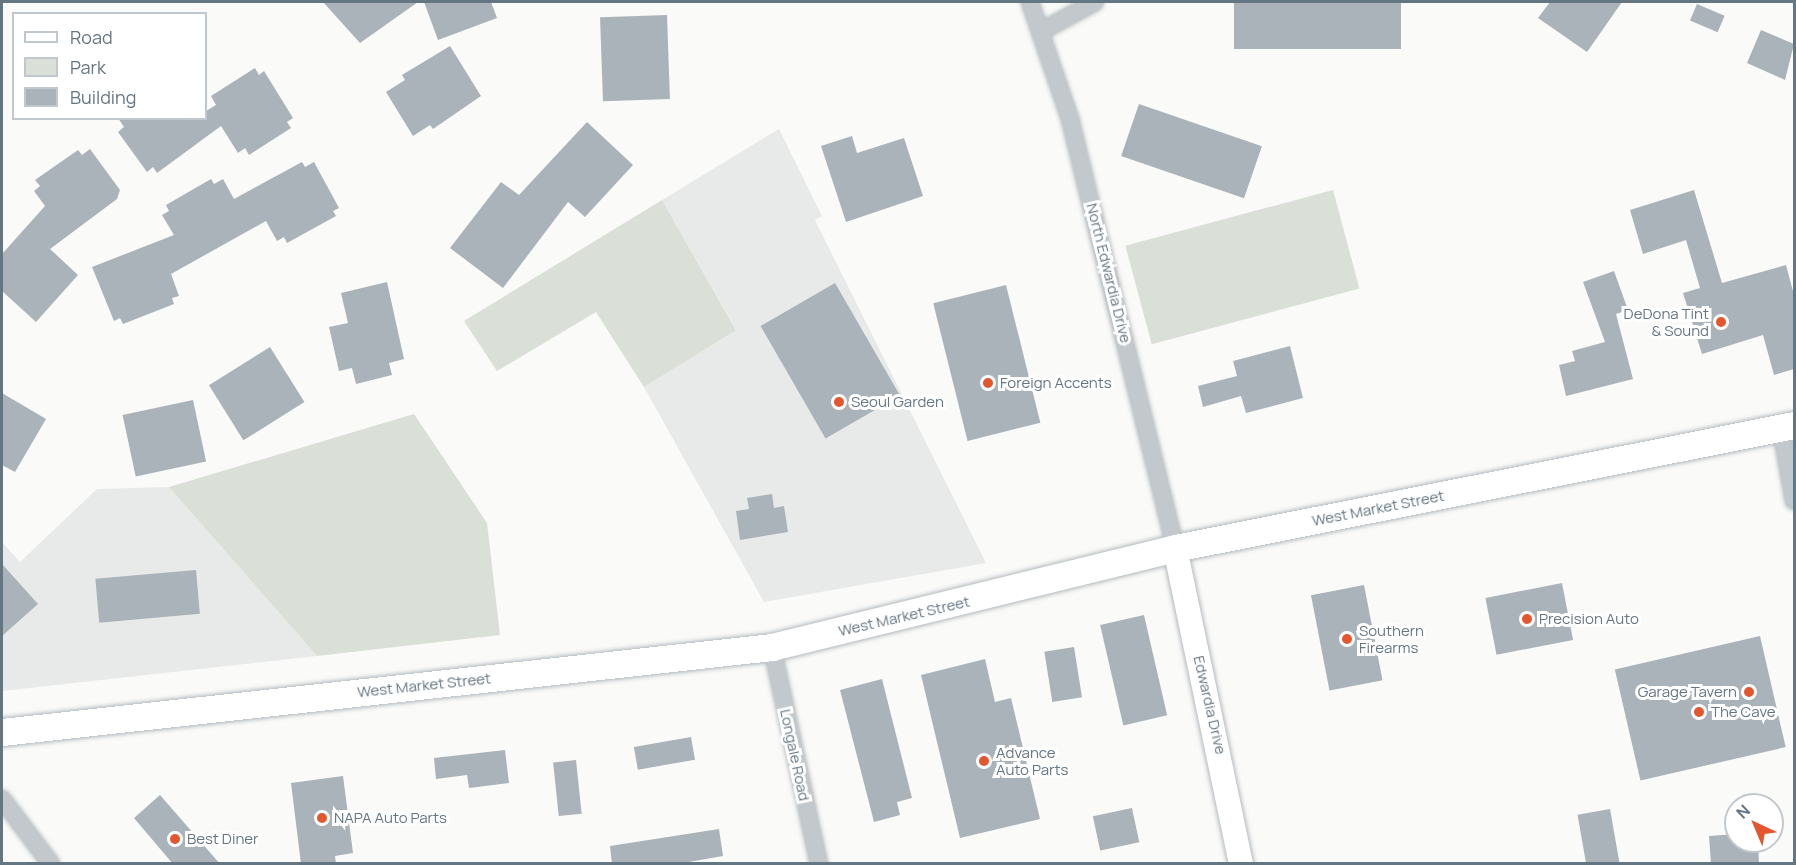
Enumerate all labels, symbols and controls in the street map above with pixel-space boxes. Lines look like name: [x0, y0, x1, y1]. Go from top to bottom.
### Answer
legend: [12, 12, 207, 120]
text: Road: [70, 25, 113, 49]
text: Park: [70, 55, 106, 79]
text: Building: [70, 85, 136, 109]
street label: North Edwardia Drive: [1083, 201, 1135, 345]
place label: DeDona Tint & Sound: [1624, 304, 1709, 339]
marker: DeDona Tint & Sound: [1714, 315, 1728, 329]
place label: Foreign Accents: [1000, 374, 1112, 392]
marker: Foreign Accents: [981, 376, 995, 390]
place label: Seoul Garden: [851, 393, 944, 411]
marker: Seoul Garden: [832, 395, 846, 409]
street label: West Market Street: [1310, 486, 1446, 530]
street label: West Market Street: [837, 592, 971, 640]
place label: Precision Auto: [1539, 610, 1639, 628]
marker: Precision Auto: [1520, 612, 1534, 626]
place label: Southern Firearms: [1359, 621, 1424, 656]
marker: Southern Firearms: [1340, 632, 1354, 646]
street label: Edwardia Drive: [1190, 654, 1230, 756]
street label: West Market Street: [356, 669, 492, 701]
place label: Garage Tavern: [1638, 683, 1737, 701]
marker: Garage Tavern: [1742, 685, 1756, 699]
place label: The Cave: [1711, 703, 1775, 721]
marker: The Cave: [1692, 705, 1706, 719]
street label: Longale Road: [776, 707, 814, 803]
place label: Advance Auto Parts: [996, 743, 1068, 778]
marker: Advance Auto Parts: [977, 754, 991, 768]
north arrow: [1724, 793, 1784, 853]
text: N: [1731, 800, 1755, 823]
place label: NAPA Auto Parts: [334, 809, 447, 827]
marker: NAPA Auto Parts: [315, 811, 329, 825]
place label: Best Diner: [187, 830, 258, 848]
marker: Best Diner: [168, 832, 182, 846]

